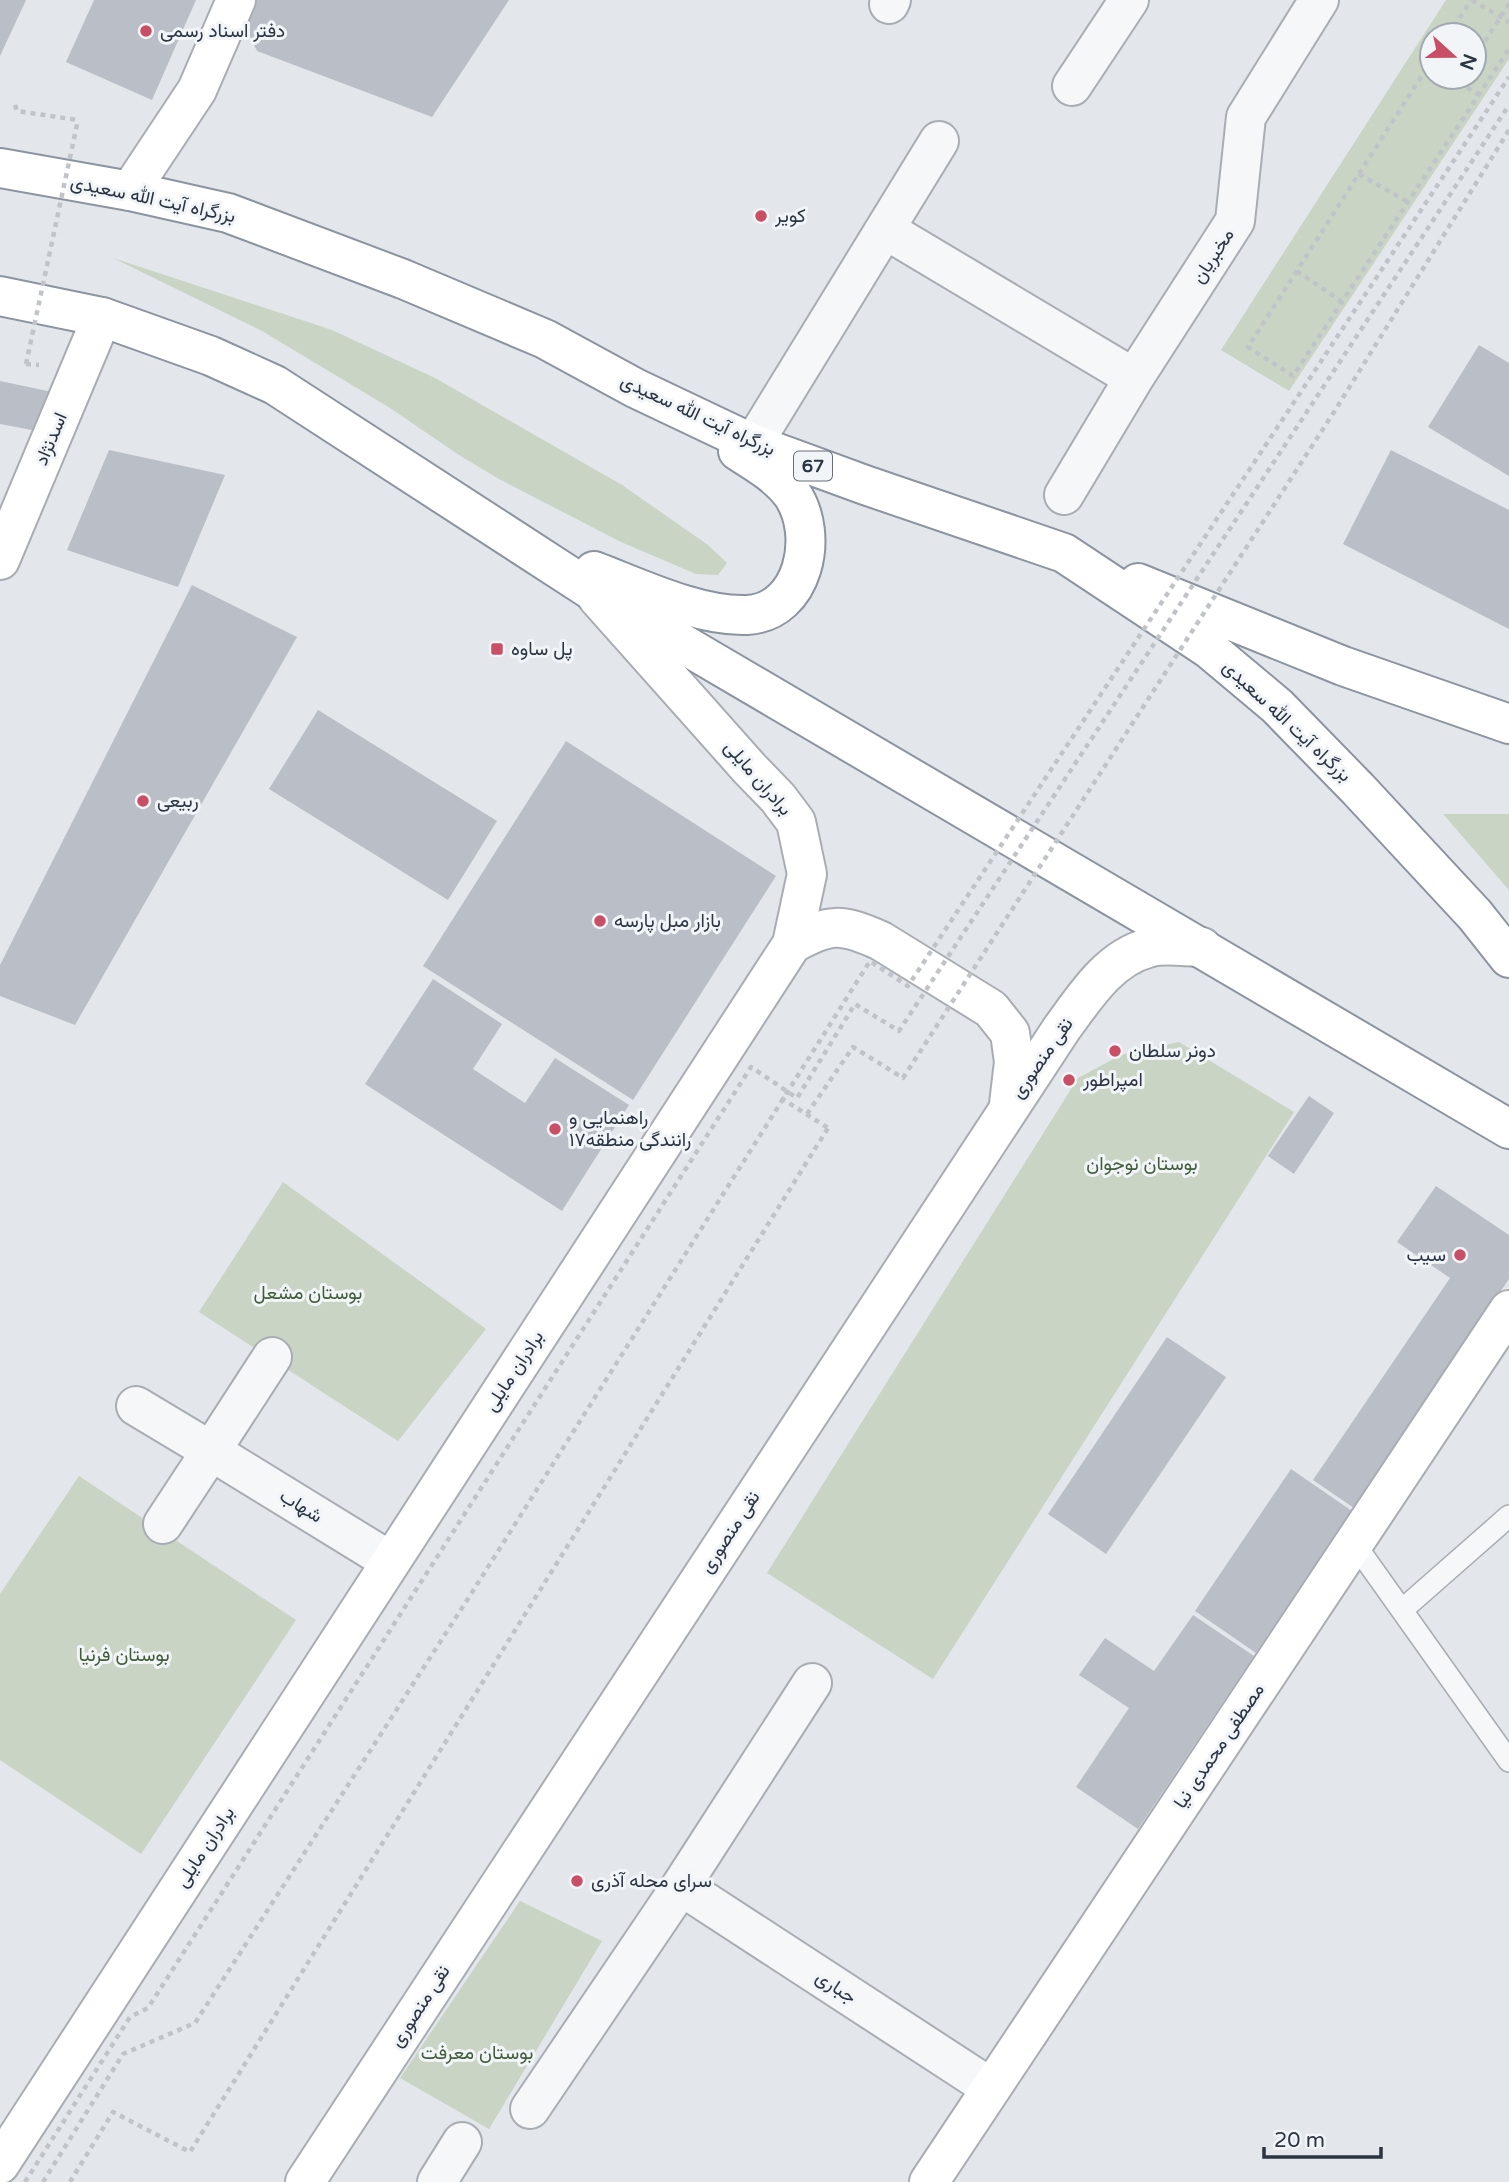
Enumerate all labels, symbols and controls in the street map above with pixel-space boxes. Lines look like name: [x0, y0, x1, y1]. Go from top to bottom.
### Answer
place label: دفتر اسناد رسمی: [160, 20, 285, 42]
north arrow: [1418, 21, 1488, 91]
marker: دفتر اسناد رسمی: [138, 23, 154, 39]
text: N: [1455, 51, 1481, 73]
street label: بزرگراه آیت الله سعیدی: [68, 171, 238, 227]
place label: کویر: [774, 205, 806, 227]
marker: کویر: [753, 208, 769, 224]
street label: مخبریان: [1187, 225, 1239, 287]
street label: بزرگراه آیت الله سعیدی: [617, 370, 779, 460]
street label: اسدنژاد: [30, 409, 72, 469]
road number: 67: [794, 452, 832, 480]
place label: پل ساوه: [511, 638, 573, 662]
marker: پل ساوه: [489, 641, 505, 657]
street label: بزرگراه آیت الله سعیدی: [1218, 656, 1356, 786]
street label: برادران مایلی: [720, 736, 796, 820]
place label: ربیعی: [157, 790, 199, 812]
marker: ربیعی: [135, 793, 151, 809]
place label: بازار مبل پارسه: [614, 910, 721, 934]
marker: بازار مبل پارسه: [592, 913, 608, 929]
street label: نقی منصوری: [1006, 1013, 1078, 1103]
place label: دونر سلطان: [1129, 1040, 1216, 1062]
marker: دونر سلطان: [1107, 1043, 1123, 1059]
place label: امپراطور: [1082, 1069, 1143, 1093]
marker: امپراطور: [1061, 1072, 1077, 1088]
place label: راهنمایی و رانندگی منطقه۱۷: [569, 1107, 691, 1151]
marker: راهنمایی و رانندگی منطقه۱۷: [547, 1121, 563, 1137]
park label: بوستان نوجوان: [1086, 1153, 1198, 1175]
place label: سیب: [1406, 1244, 1446, 1266]
marker: سیب: [1452, 1247, 1468, 1263]
park label: بوستان مشعل: [254, 1282, 362, 1304]
street label: برادران مایلی: [480, 1326, 548, 1416]
street label: شهاب: [276, 1484, 326, 1528]
street label: نقی منصوری: [695, 1487, 765, 1577]
park label: بوستان فرنیا: [78, 1644, 170, 1666]
street label: مصطفی محمدی نیا: [1169, 1679, 1269, 1813]
street label: برادران مایلی: [171, 1802, 239, 1892]
place label: سرای محله آذری: [591, 1870, 712, 1892]
marker: سرای محله آذری: [569, 1873, 585, 1889]
street label: نقی منصوری: [385, 1961, 455, 2051]
street label: جباری: [811, 1966, 861, 2008]
park label: بوستان معرفت: [421, 2042, 533, 2064]
scale bar: [1264, 2116, 1381, 2160]
text: 20 m: [1274, 2128, 1325, 2153]

